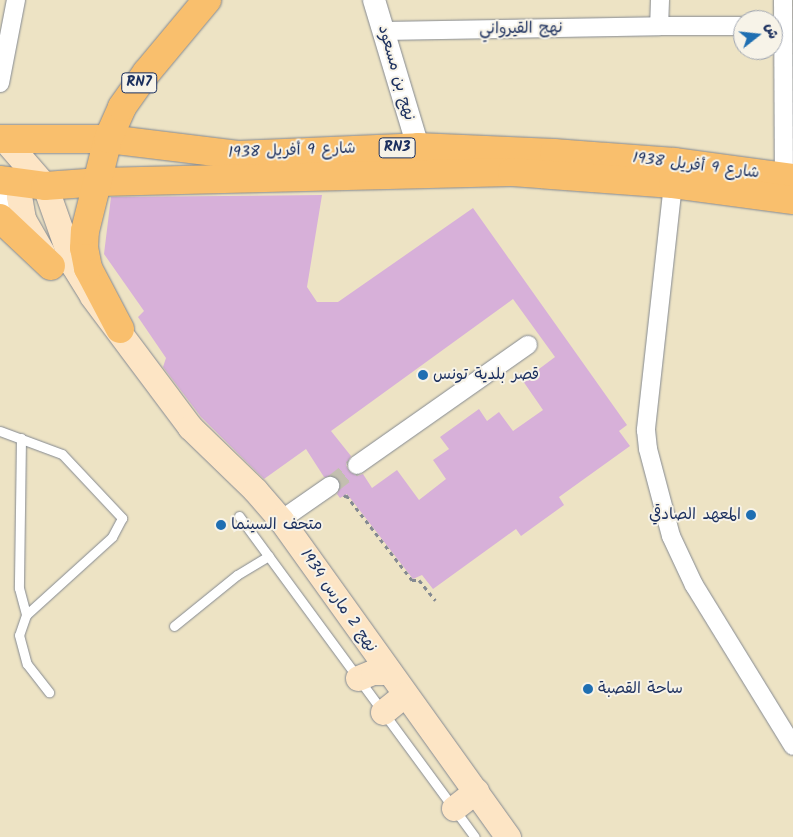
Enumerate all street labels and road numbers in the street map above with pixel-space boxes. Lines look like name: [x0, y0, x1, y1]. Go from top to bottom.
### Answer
street label: نهج القيرواني: [479, 19, 563, 39]
street label: نهج بن مسعود: [373, 23, 419, 123]
road number: RN7: [120, 70, 158, 96]
road number: RN3: [378, 136, 416, 160]
street label: شارع 9 أفريل 1938: [228, 139, 356, 163]
street label: شارع 9 أفريل 1938: [631, 149, 761, 183]
street label: نهج 2 مارس 1934: [295, 546, 381, 656]

